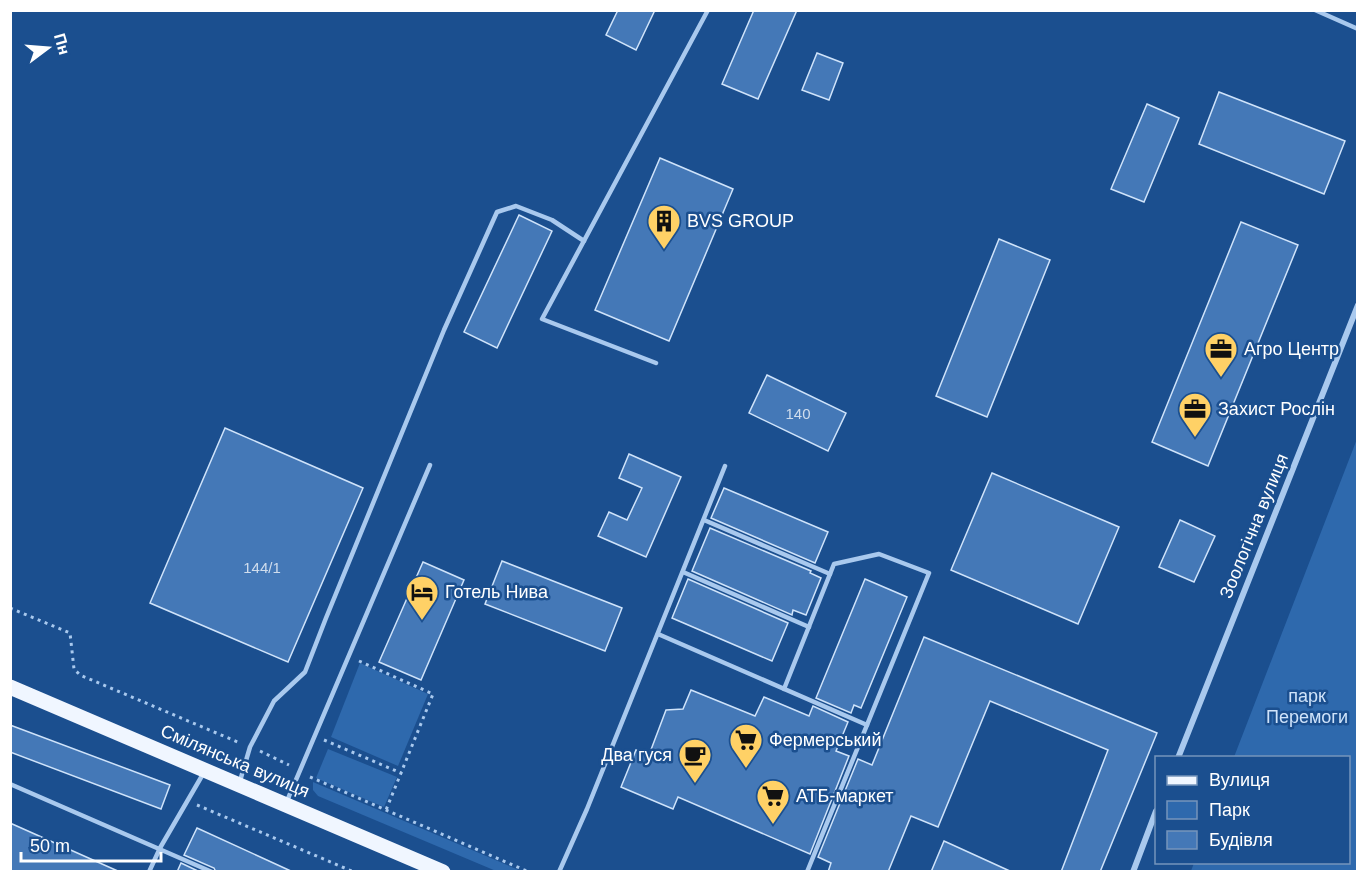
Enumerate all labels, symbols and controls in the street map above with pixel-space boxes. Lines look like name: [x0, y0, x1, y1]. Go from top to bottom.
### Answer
north arrow: [18, 18, 78, 78]
text: Пн: [51, 31, 73, 57]
building icon: BVS GROUP: [646, 203, 682, 250]
place label: BVS GROUP: [687, 211, 794, 231]
office icon: Агро Центр: [1203, 331, 1239, 378]
place label: Агро Центр: [1244, 339, 1339, 359]
office icon: Захист Рослін: [1177, 391, 1213, 438]
place label: Захист Рослін: [1218, 399, 1335, 419]
house number: 140: [785, 405, 811, 422]
street label: Зоологічна вулиця: [1216, 451, 1292, 601]
house number: 144/1: [243, 559, 281, 576]
hotel icon: Готель Нива: [404, 574, 440, 621]
place label: Готель Нива: [445, 582, 549, 602]
park label: парк Перемоги: [1266, 686, 1348, 727]
street label: Смілянська вулиця: [158, 721, 312, 801]
supermarket icon: Фермерський: [728, 722, 764, 769]
place label: Фермерський: [769, 730, 881, 750]
cafe icon: Два гуся: [677, 737, 713, 784]
place label: Два гуся: [601, 745, 672, 765]
legend: [1155, 756, 1350, 864]
text: Вулиця: [1209, 770, 1270, 790]
supermarket icon: АТБ-маркет: [755, 778, 791, 825]
place label: АТБ-маркет: [796, 786, 894, 806]
text: Парк: [1209, 800, 1250, 820]
scale bar: [21, 825, 160, 863]
text: Будівля: [1209, 830, 1273, 850]
text: 50 m: [30, 836, 70, 856]

